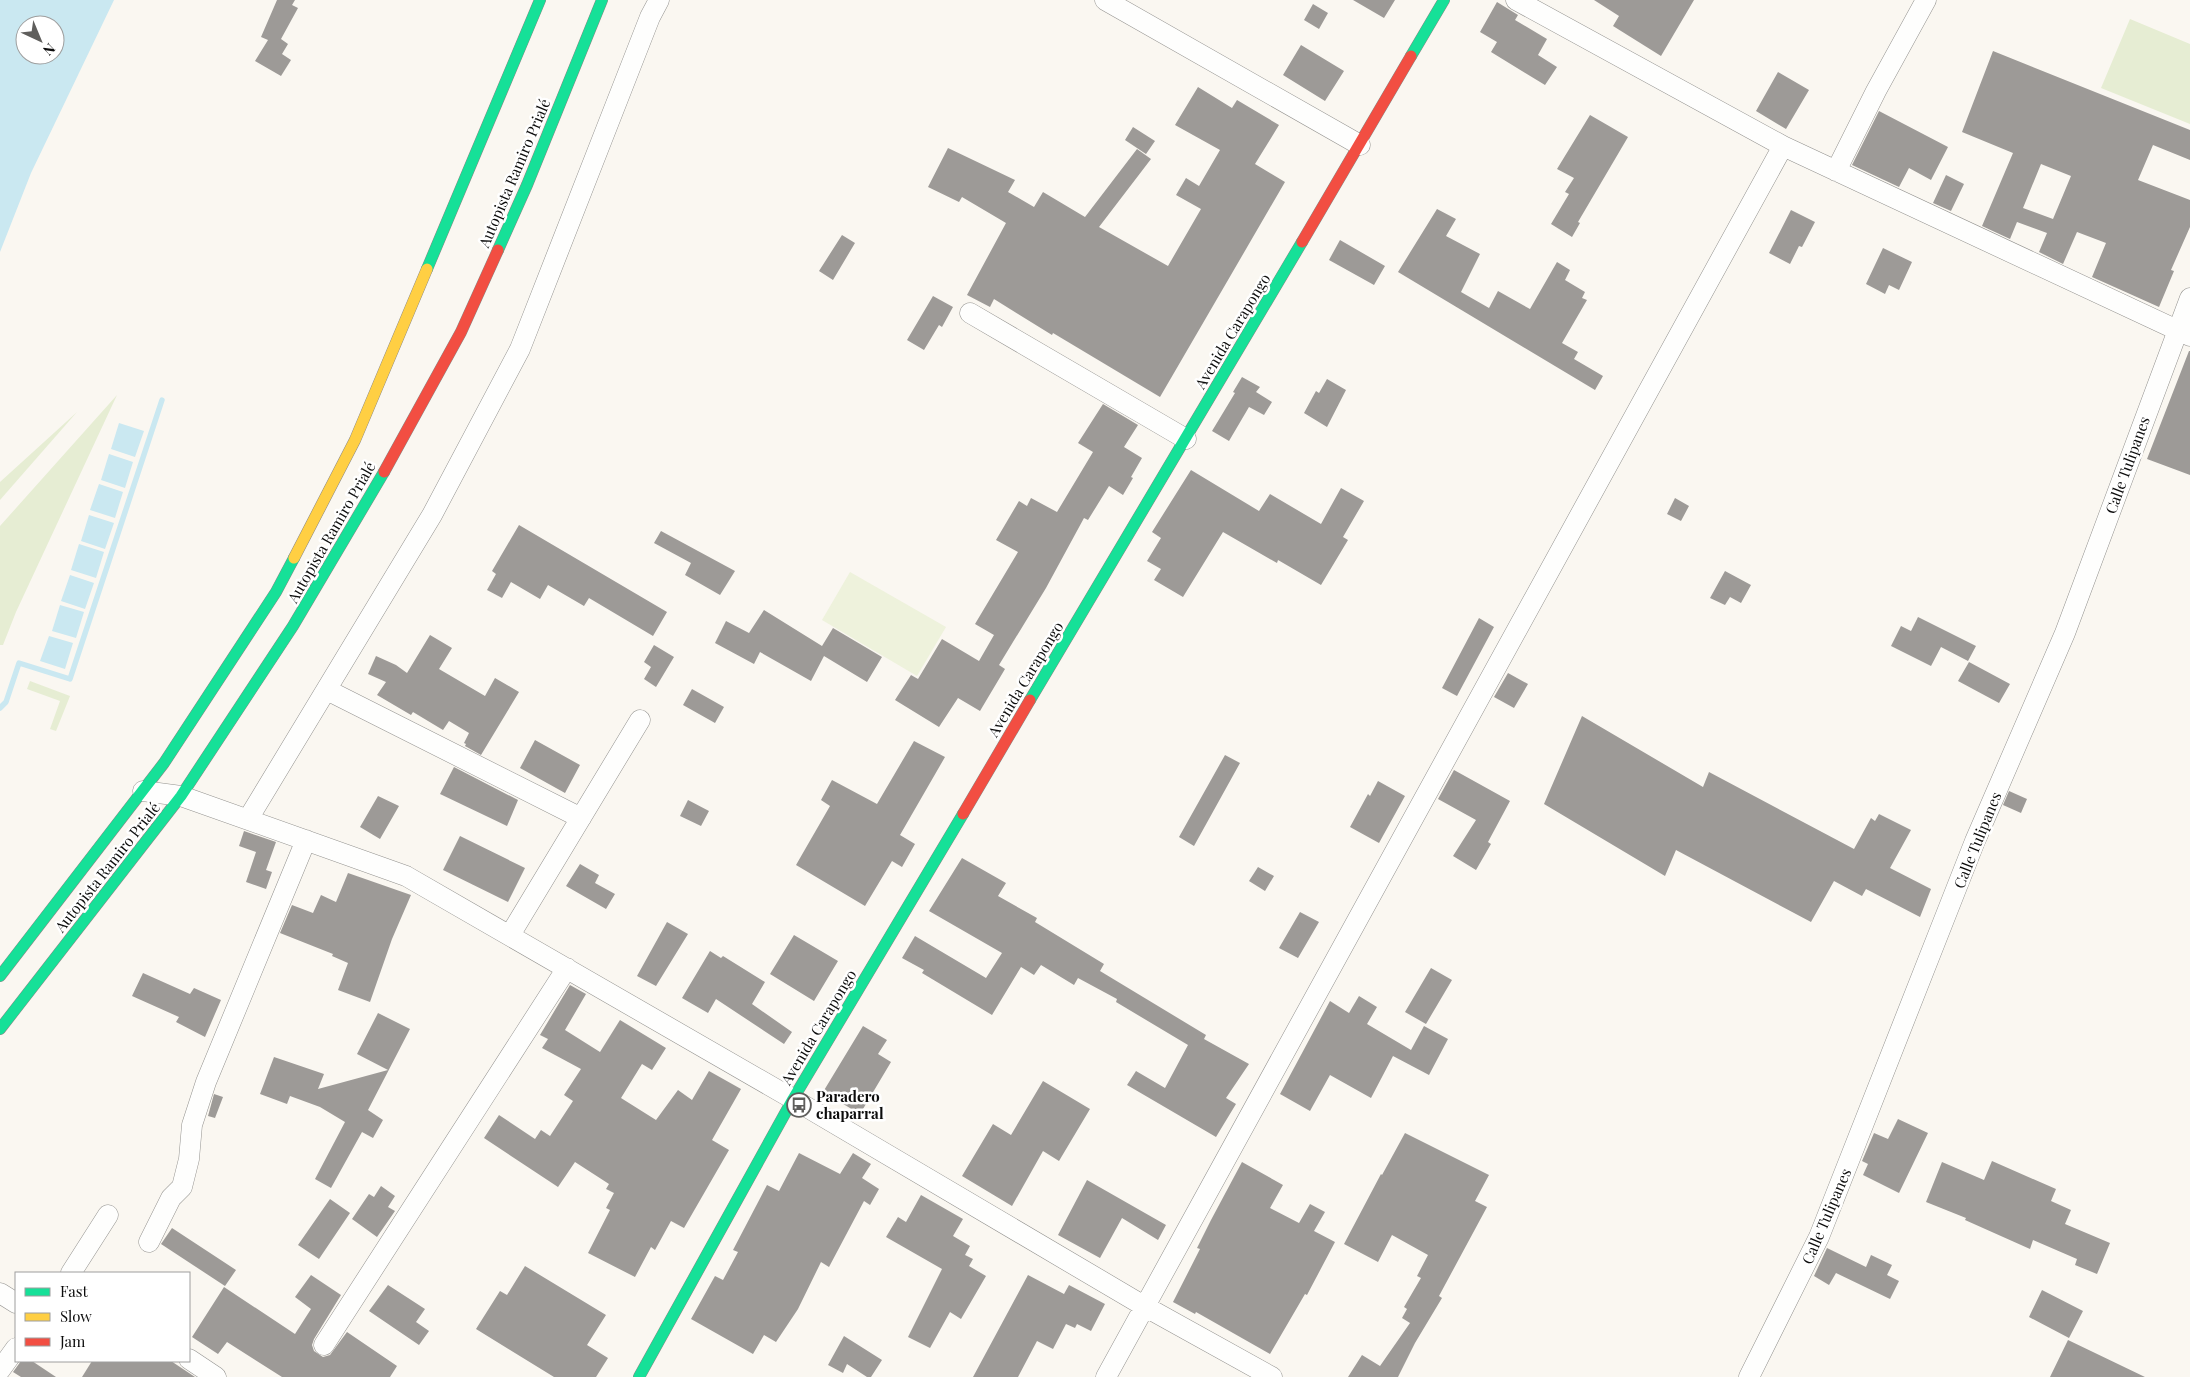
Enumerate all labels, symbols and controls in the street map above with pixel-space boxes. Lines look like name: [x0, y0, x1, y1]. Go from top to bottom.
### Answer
north arrow: [15, 15, 65, 65]
text: N: [39, 39, 60, 60]
street label: Autopista Ramiro Prialé: [473, 96, 554, 251]
street label: Avenida Carapongo: [1189, 270, 1274, 393]
street label: Calle Tulipanes: [2100, 414, 2154, 516]
street label: Autopista Ramiro Prialé: [282, 458, 380, 607]
street label: Avenida Carapongo: [982, 618, 1067, 741]
street label: Calle Tulipanes: [1949, 789, 2005, 891]
street label: Autopista Ramiro Prialé: [49, 798, 164, 937]
street label: Avenida Carapongo: [775, 966, 860, 1089]
place label: Paradero chaparral: [816, 1086, 884, 1123]
bus stop icon: Paradero chaparral: [786, 1092, 812, 1118]
street label: Calle Tulipanes: [1797, 1165, 1855, 1267]
legend: [15, 1272, 190, 1362]
text: Fast: [60, 1281, 89, 1301]
text: Slow: [60, 1306, 92, 1326]
text: Jam: [59, 1331, 86, 1351]

